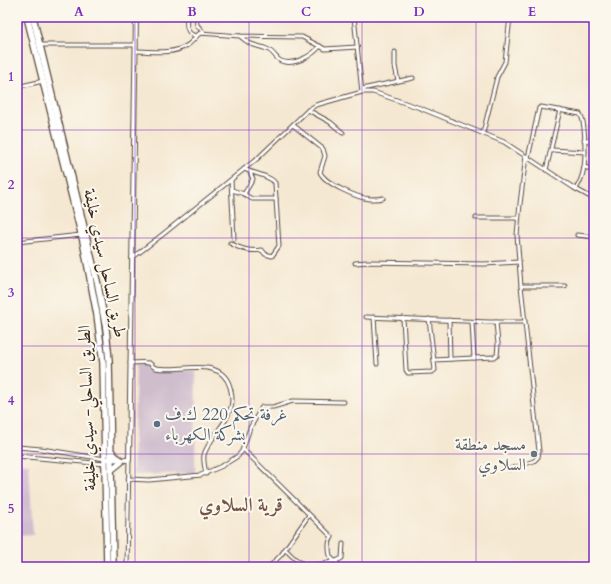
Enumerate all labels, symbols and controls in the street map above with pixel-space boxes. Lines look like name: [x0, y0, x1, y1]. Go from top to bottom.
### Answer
text: A: [74, 3, 84, 21]
text: B: [187, 3, 197, 21]
text: C: [301, 3, 311, 21]
text: D: [413, 3, 425, 21]
text: E: [528, 3, 536, 21]
text: 1: [8, 68, 14, 86]
text: 2: [8, 176, 15, 194]
street label: طريق الساحل سيدي خليفة: [76, 186, 132, 340]
text: 3: [8, 284, 15, 302]
street label: الطريق الساحلي- سيدي خليفة: [73, 324, 106, 491]
text: 4: [8, 392, 15, 410]
place label: غرفة تحكم 220 ك.ف بشركة الكهرباء: [165, 403, 287, 446]
marker: غرفة تحكم 220 ك.ف بشركة الكهرباء: [152, 419, 162, 429]
place label: مسجد منطقة السلاوي: [455, 433, 526, 478]
marker: مسجد منطقة السلاوي: [529, 449, 539, 459]
district label: قرية السلاوي: [199, 492, 283, 520]
text: 5: [8, 500, 14, 518]

